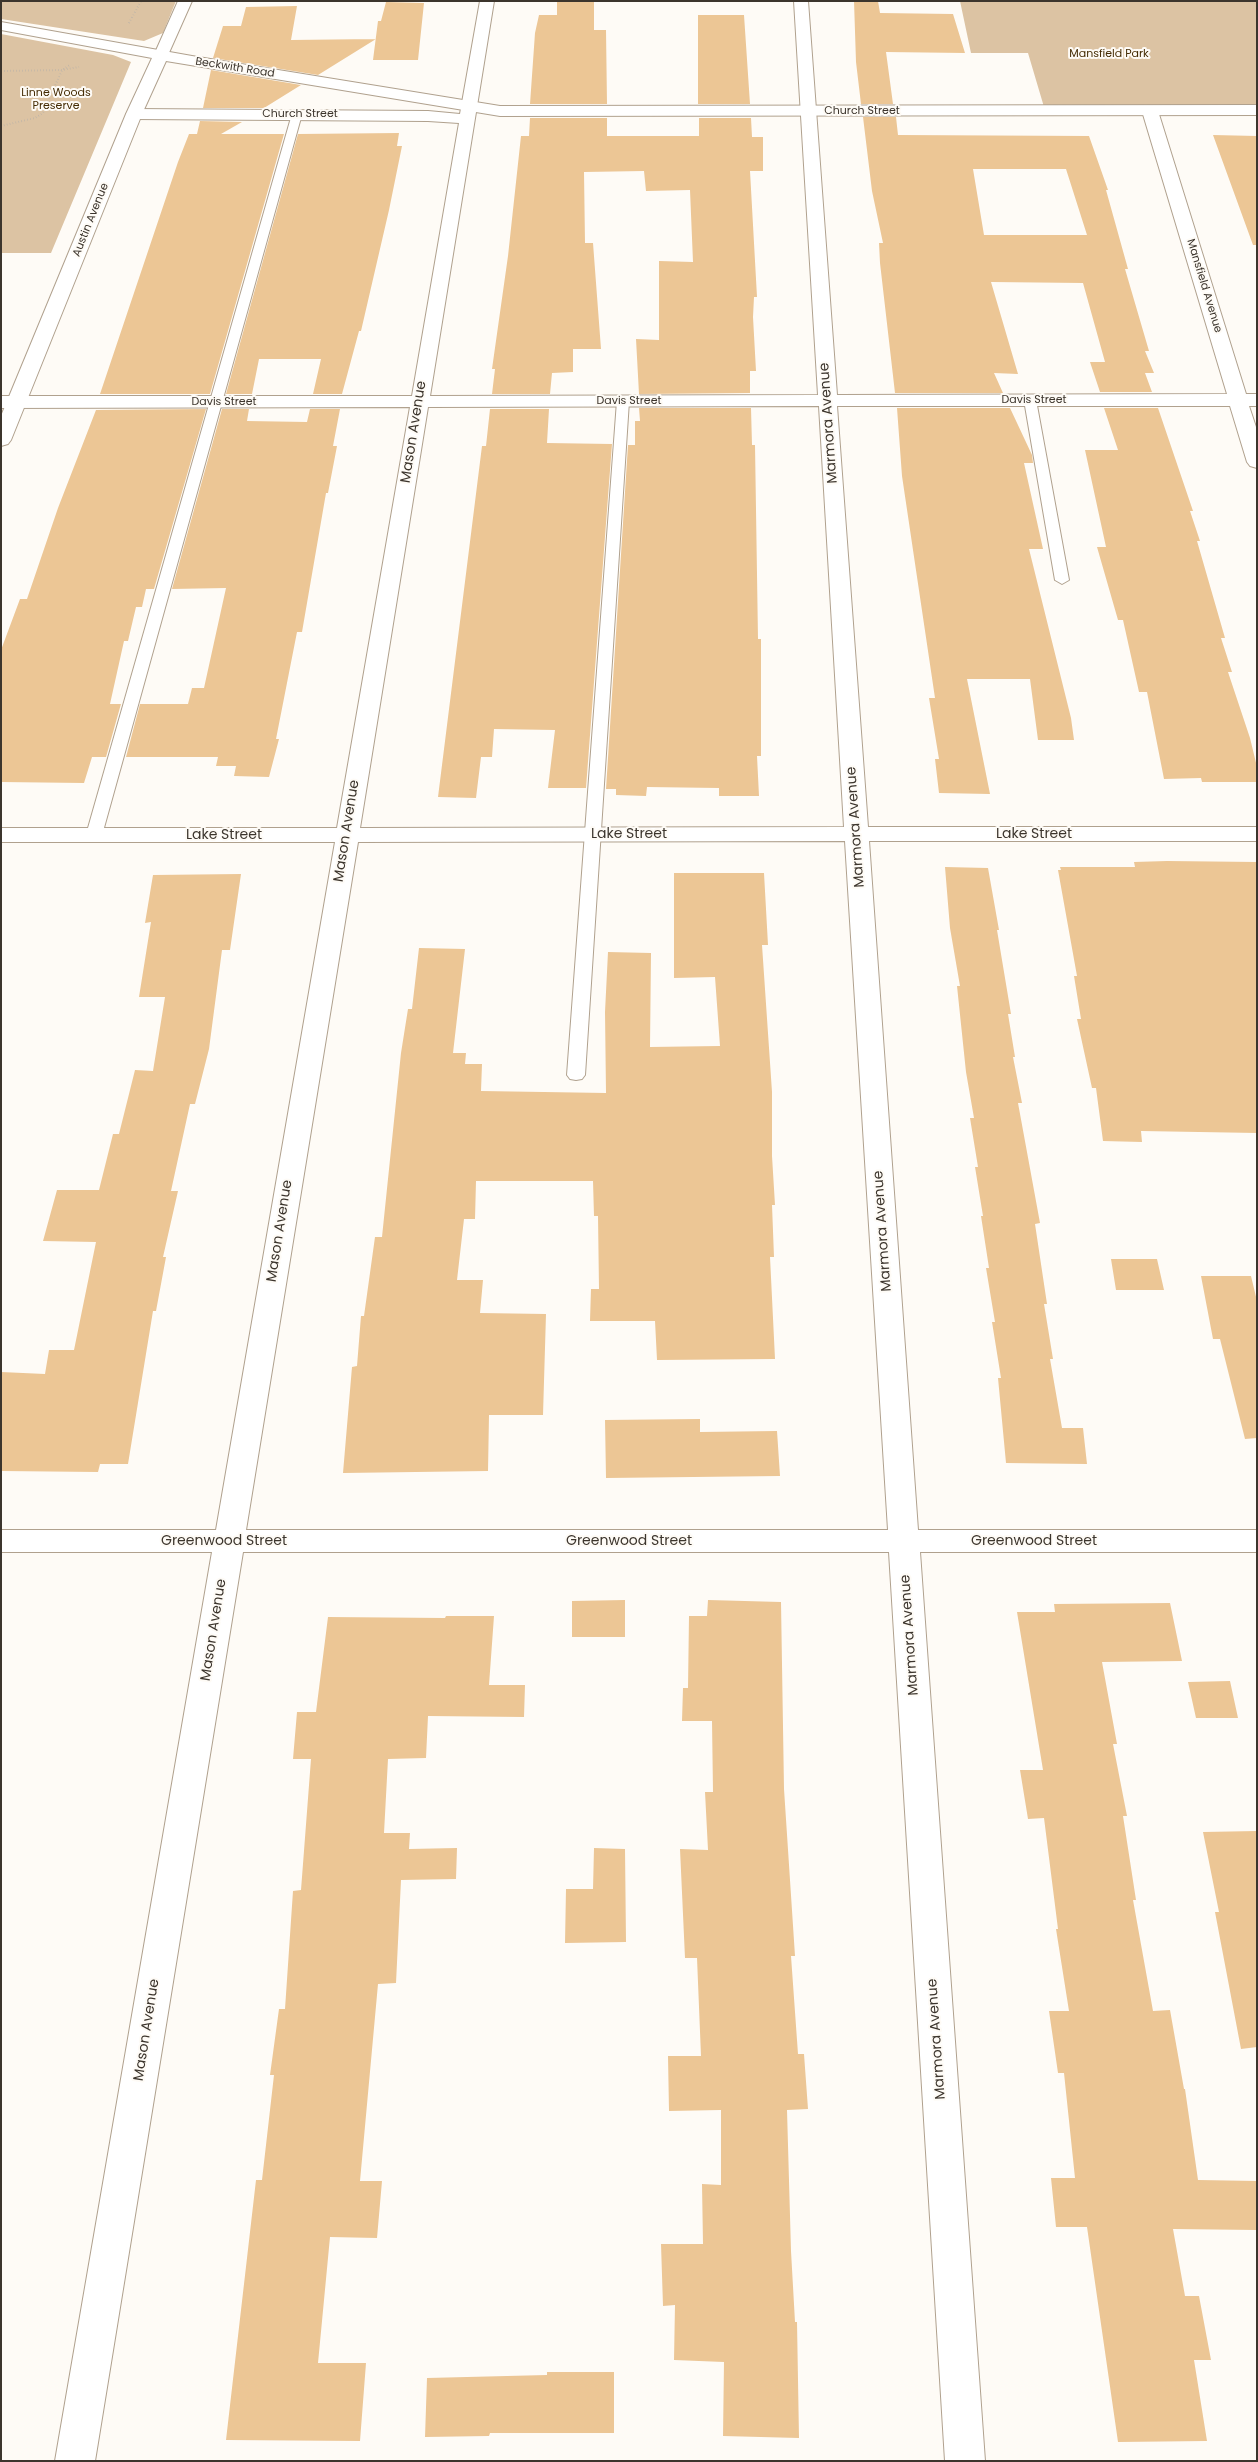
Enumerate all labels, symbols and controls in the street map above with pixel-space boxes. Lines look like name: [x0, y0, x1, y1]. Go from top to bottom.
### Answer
park label: Mansfield Park: [1069, 47, 1149, 61]
street label: Beckwith Road: [194, 55, 276, 81]
park label: Linne Woods Preserve: [21, 86, 91, 112]
street label: Church Street: [824, 104, 900, 118]
street label: Church Street: [262, 107, 338, 121]
street label: Austin Avenue: [70, 181, 112, 259]
street label: Mansfield Avenue: [1183, 238, 1225, 334]
street label: Marmora Avenue: [816, 362, 842, 484]
street label: Mason Avenue: [398, 380, 430, 484]
street label: Davis Street: [1002, 393, 1066, 407]
street label: Davis Street: [597, 394, 661, 408]
street label: Davis Street: [192, 395, 256, 409]
street label: Marmora Avenue: [843, 766, 869, 888]
street label: Mason Avenue: [331, 779, 363, 883]
street label: Lake Street: [591, 826, 667, 842]
street label: Lake Street: [996, 826, 1072, 842]
street label: Lake Street: [186, 827, 262, 843]
street label: Marmora Avenue: [870, 1170, 896, 1292]
street label: Mason Avenue: [264, 1179, 296, 1283]
street label: Greenwood Street: [161, 1533, 287, 1549]
street label: Greenwood Street: [566, 1533, 692, 1549]
street label: Greenwood Street: [971, 1533, 1097, 1549]
street label: Marmora Avenue: [897, 1574, 923, 1696]
street label: Mason Avenue: [198, 1578, 230, 1682]
street label: Mason Avenue: [131, 1978, 163, 2082]
street label: Marmora Avenue: [924, 1978, 950, 2100]

